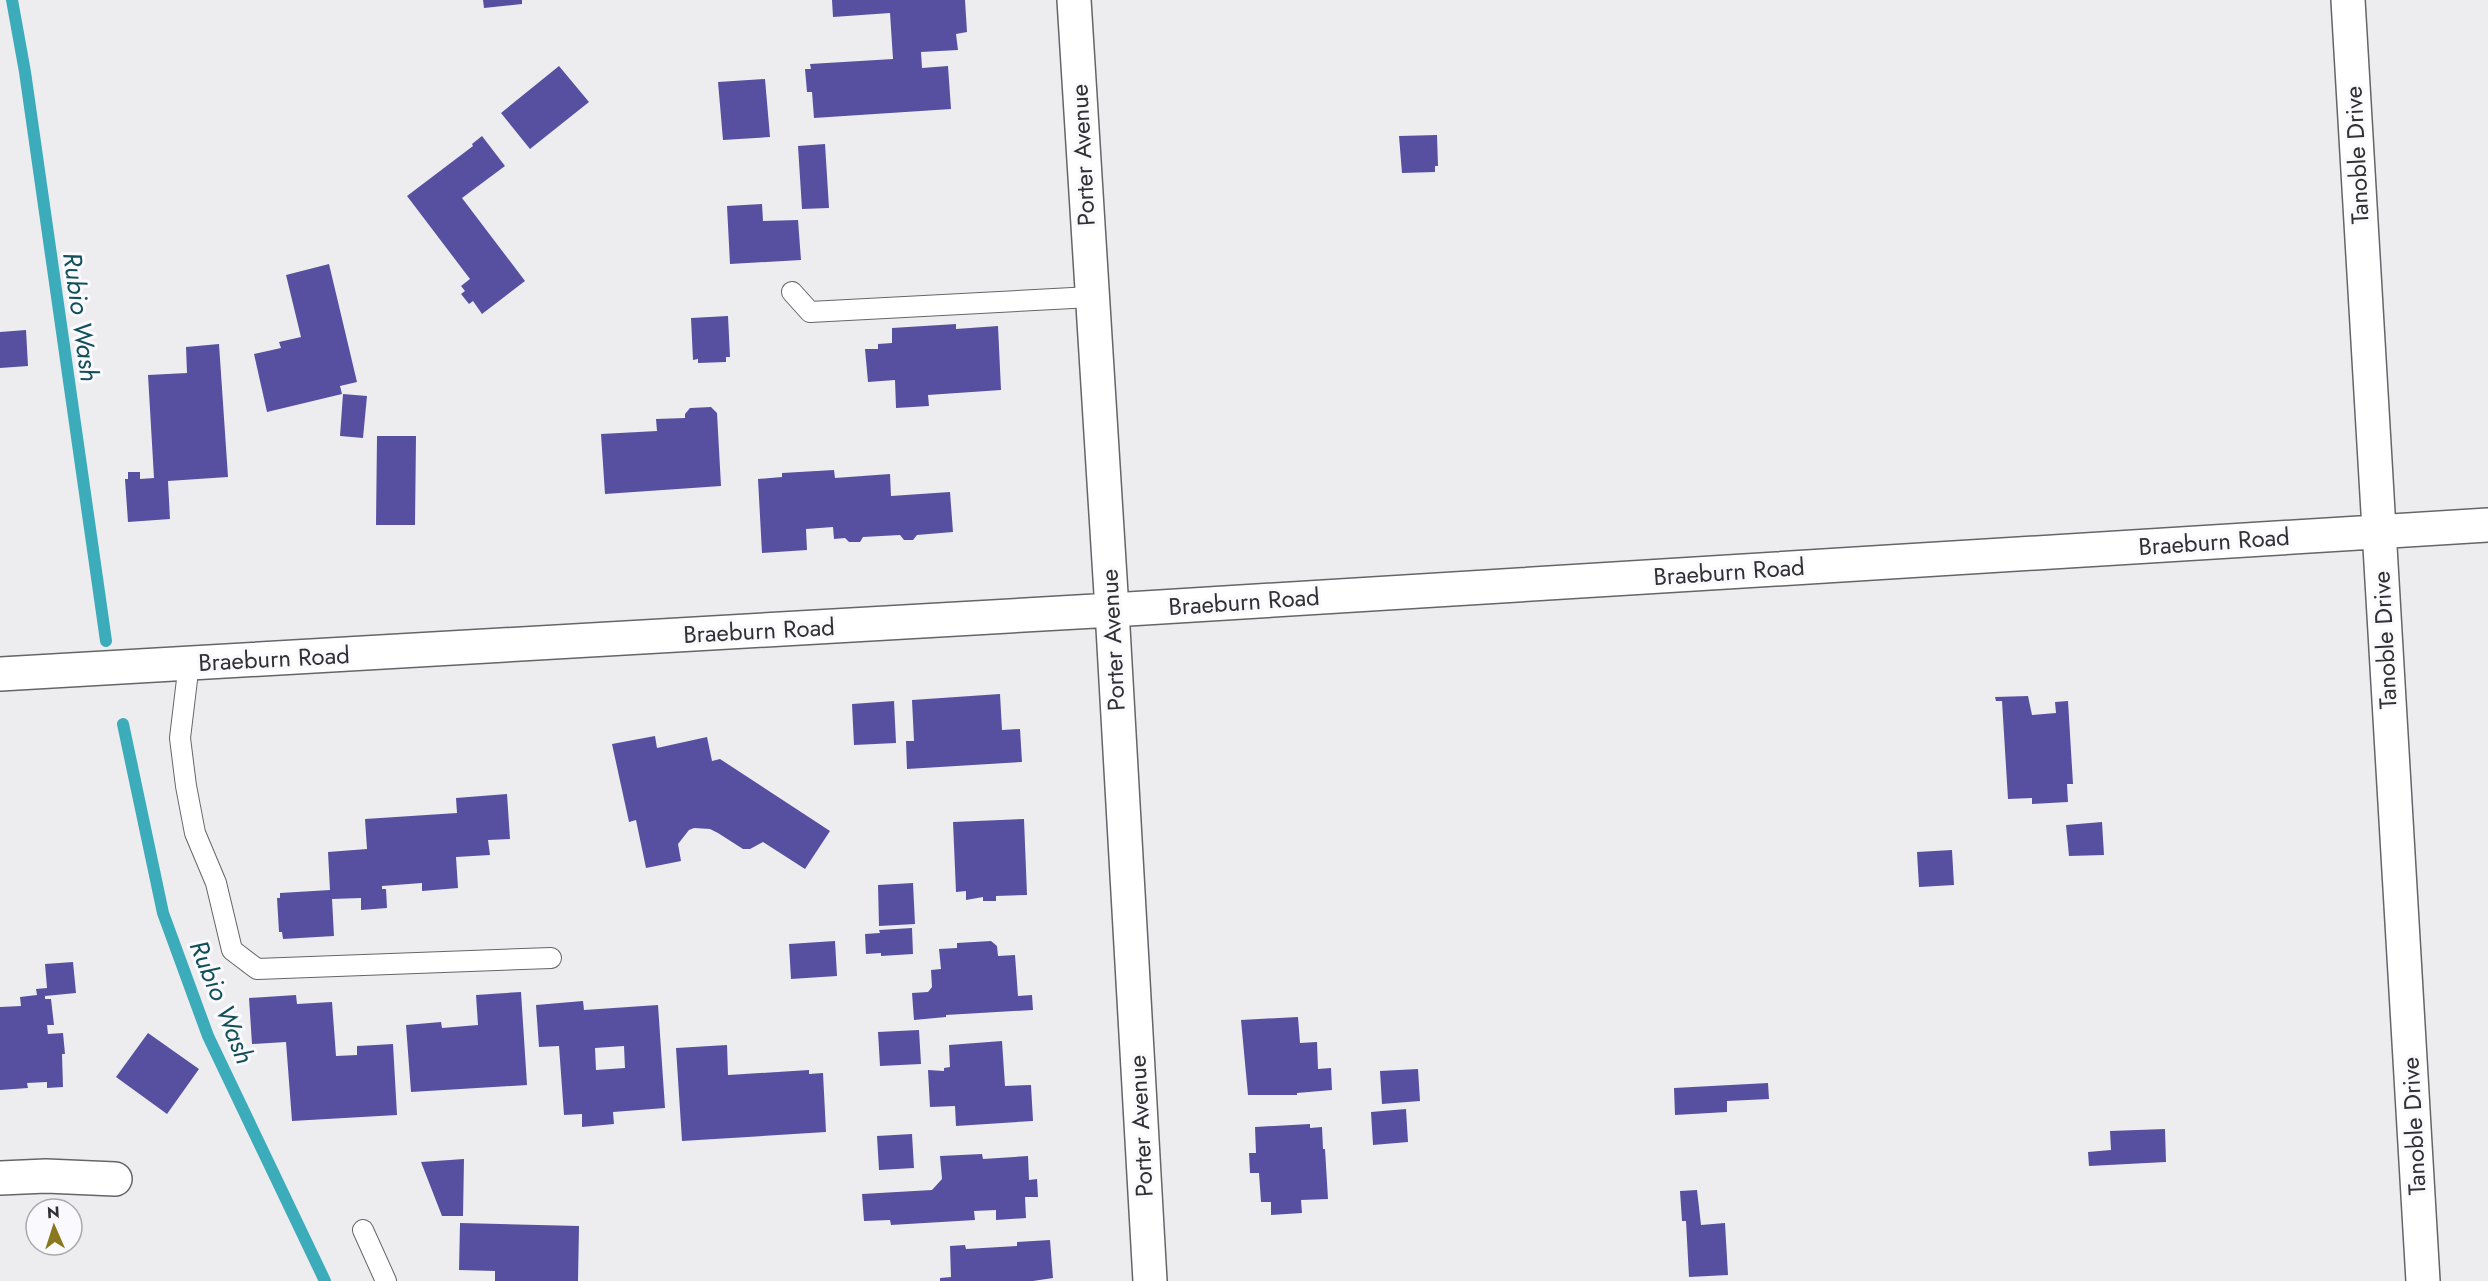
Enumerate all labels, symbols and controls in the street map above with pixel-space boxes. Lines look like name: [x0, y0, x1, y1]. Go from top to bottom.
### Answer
street label: Porter Avenue: [1061, 83, 1104, 227]
street label: Tanoble Drive: [2335, 85, 2378, 225]
water label: Rubio Wash: [53, 250, 109, 384]
street label: Braeburn Road: [2137, 519, 2291, 564]
street label: Braeburn Road: [1652, 549, 1806, 594]
street label: Porter Avenue: [1091, 568, 1134, 712]
street label: Tanoble Drive: [2363, 570, 2406, 710]
street label: Braeburn Road: [1167, 579, 1321, 624]
street label: Braeburn Road: [682, 609, 836, 652]
street label: Braeburn Road: [197, 637, 351, 680]
water label: Rubio Wash: [180, 935, 264, 1069]
street label: Porter Avenue: [1119, 1054, 1162, 1198]
street label: Tanoble Drive: [2392, 1056, 2435, 1196]
north arrow: [24, 1197, 84, 1257]
text: N: [46, 1201, 60, 1224]

